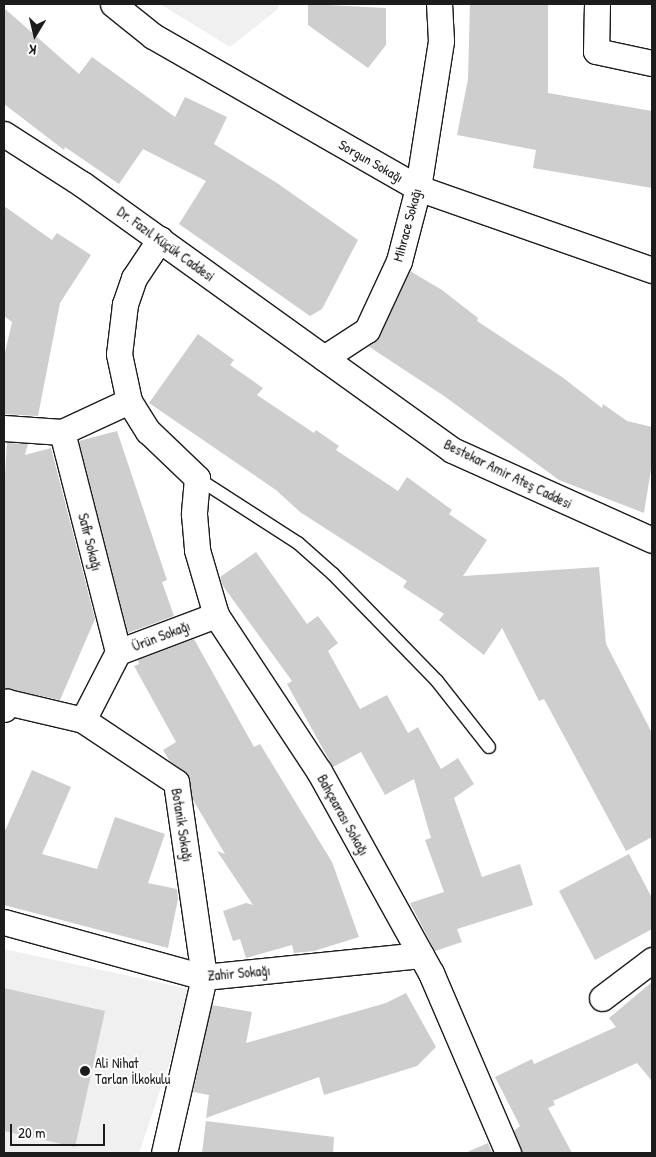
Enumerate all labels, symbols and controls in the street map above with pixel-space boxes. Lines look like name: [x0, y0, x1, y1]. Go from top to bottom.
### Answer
north arrow: [10, 10, 60, 60]
text: K: [27, 40, 38, 60]
street label: Sorgun Sokağı: [336, 136, 406, 186]
street label: Mihrace Sokağı: [389, 187, 425, 263]
street label: Dr. Fazıl Küçük Caddesi: [114, 203, 218, 285]
street label: Bestekar Amir Ateş Caddesi: [441, 436, 575, 512]
street label: Safir Sokağı: [75, 511, 105, 573]
street label: Ürün Sokağı: [130, 617, 192, 655]
street label: Bahçearası Sokağı: [314, 771, 372, 859]
street label: Botanik Sokağı: [168, 787, 196, 863]
street label: Zahir Sokağı: [207, 962, 271, 984]
place label: Ali Nihat Tarlan İlkokulu: [95, 1055, 170, 1088]
marker: Ali Nihat Tarlan İlkokulu: [79, 1065, 91, 1077]
scale bar: [12, 1114, 108, 1146]
text: 20 m: [18, 1122, 45, 1143]

